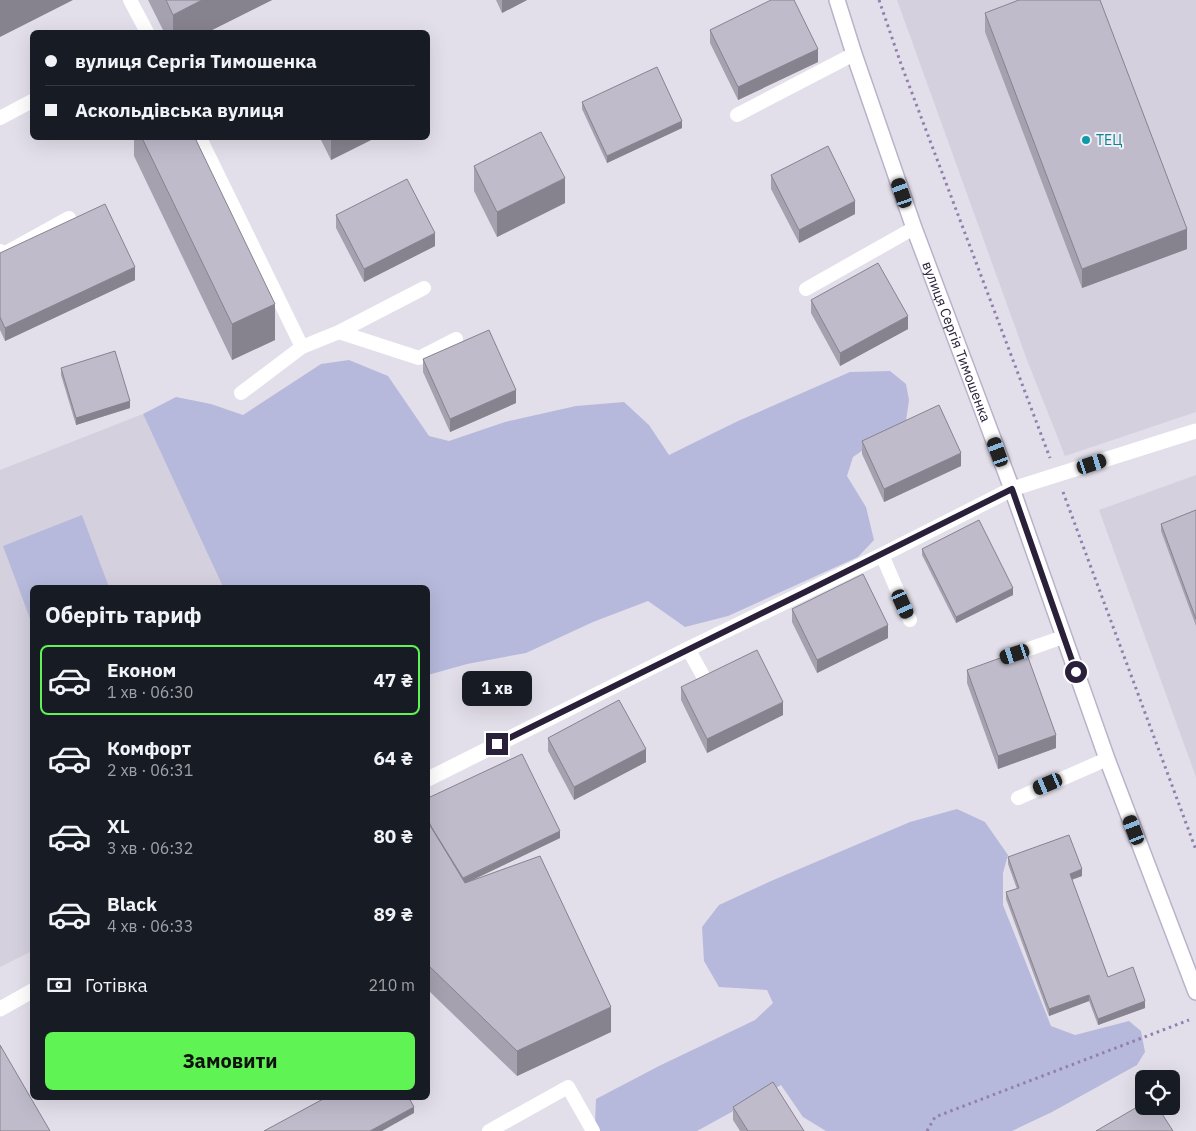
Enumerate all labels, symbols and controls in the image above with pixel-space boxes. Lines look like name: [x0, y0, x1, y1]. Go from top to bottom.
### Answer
text: вулиця Сергія Тимошенка: [75, 49, 317, 73]
text: Аскольдівська вулиця: [75, 98, 284, 122]
place label: ТЕЦ: [1096, 131, 1122, 149]
marker: ТЕЦ: [1080, 134, 1092, 146]
car: [890, 176, 913, 210]
street label: вулиця Сергія Тимошенка: [918, 259, 995, 425]
car: [985, 435, 1010, 469]
car: [1075, 452, 1108, 476]
car: [890, 587, 915, 621]
text: Оберіть тариф: [45, 600, 201, 629]
car: [998, 642, 1031, 666]
icon: car: [47, 658, 92, 703]
text: Економ: [107, 658, 176, 682]
route start: [1065, 661, 1087, 683]
text: 47 ₴: [373, 668, 413, 692]
callout: 1 хв: [462, 672, 532, 706]
text: 1 хв: [481, 678, 513, 698]
text: 1 хв · 06:30: [107, 682, 193, 702]
route end: [486, 733, 508, 755]
icon: car: [47, 736, 92, 781]
text: Комфорт: [107, 736, 191, 760]
text: 64 ₴: [373, 746, 413, 770]
text: 2 хв · 06:31: [107, 760, 193, 780]
car: [1031, 771, 1064, 797]
car: [1121, 813, 1146, 847]
icon: car: [47, 814, 92, 859]
text: XL: [107, 814, 130, 838]
text: 80 ₴: [373, 824, 413, 848]
text: 3 хв · 06:32: [107, 838, 193, 858]
icon: car: [47, 892, 92, 937]
text: Black: [107, 892, 157, 916]
text: 89 ₴: [373, 902, 413, 926]
text: 4 хв · 06:33: [107, 916, 193, 936]
icon: cash: [45, 971, 73, 999]
text: Готівка: [85, 973, 148, 997]
text: 210 m: [368, 975, 415, 995]
button: Замовити: [45, 1032, 415, 1090]
map controls: [1135, 1070, 1180, 1115]
button: locate: [1135, 1070, 1180, 1115]

